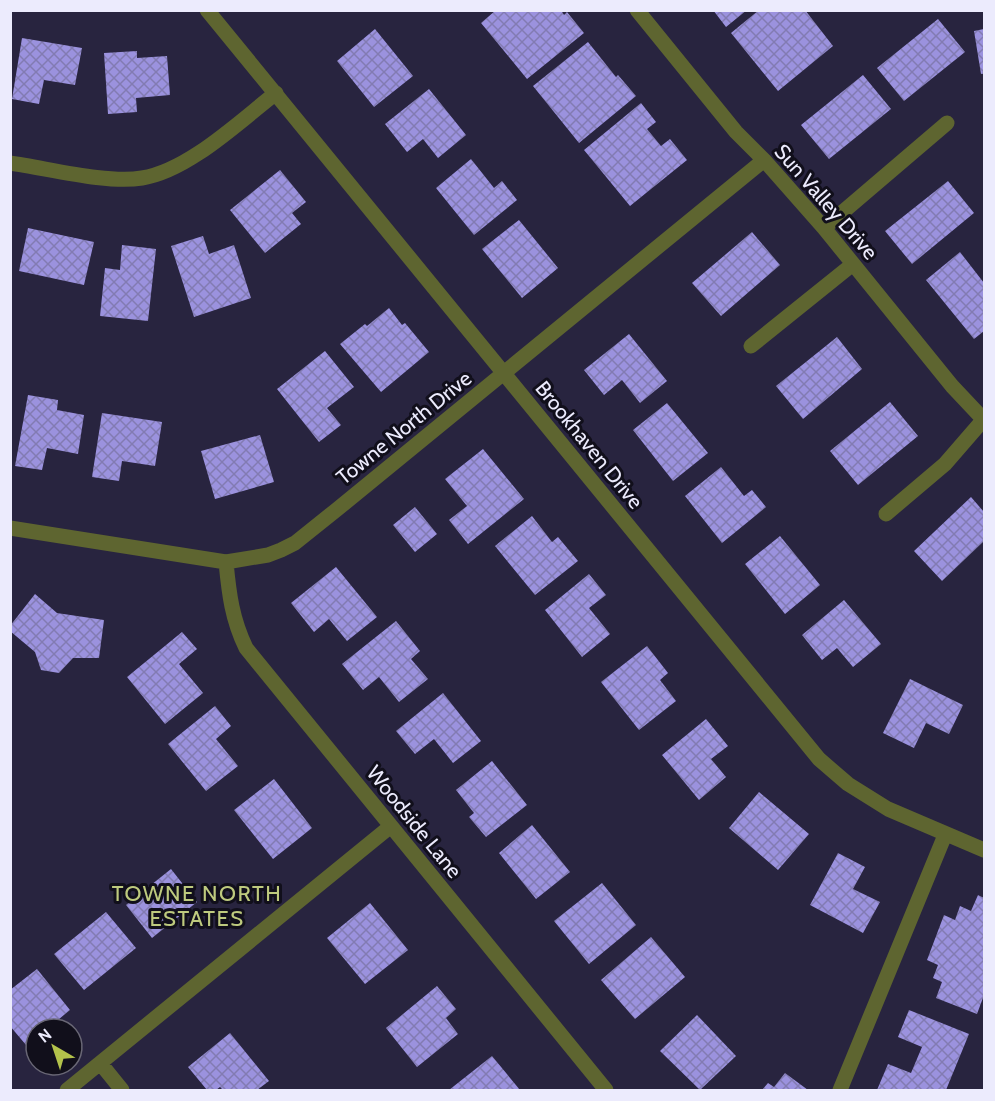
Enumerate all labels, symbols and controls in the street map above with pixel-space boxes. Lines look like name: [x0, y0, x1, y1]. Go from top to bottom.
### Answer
street label: Sun Valley Drive: [770, 139, 883, 265]
street label: Towne North Drive: [331, 365, 476, 490]
street label: Brookhaven Drive: [530, 376, 649, 514]
street label: Woodside Lane: [362, 761, 467, 883]
district label: TOWNE NORTH ESTATES: [112, 880, 282, 932]
north arrow: [24, 1017, 84, 1077]
text: N: [35, 1025, 55, 1047]

